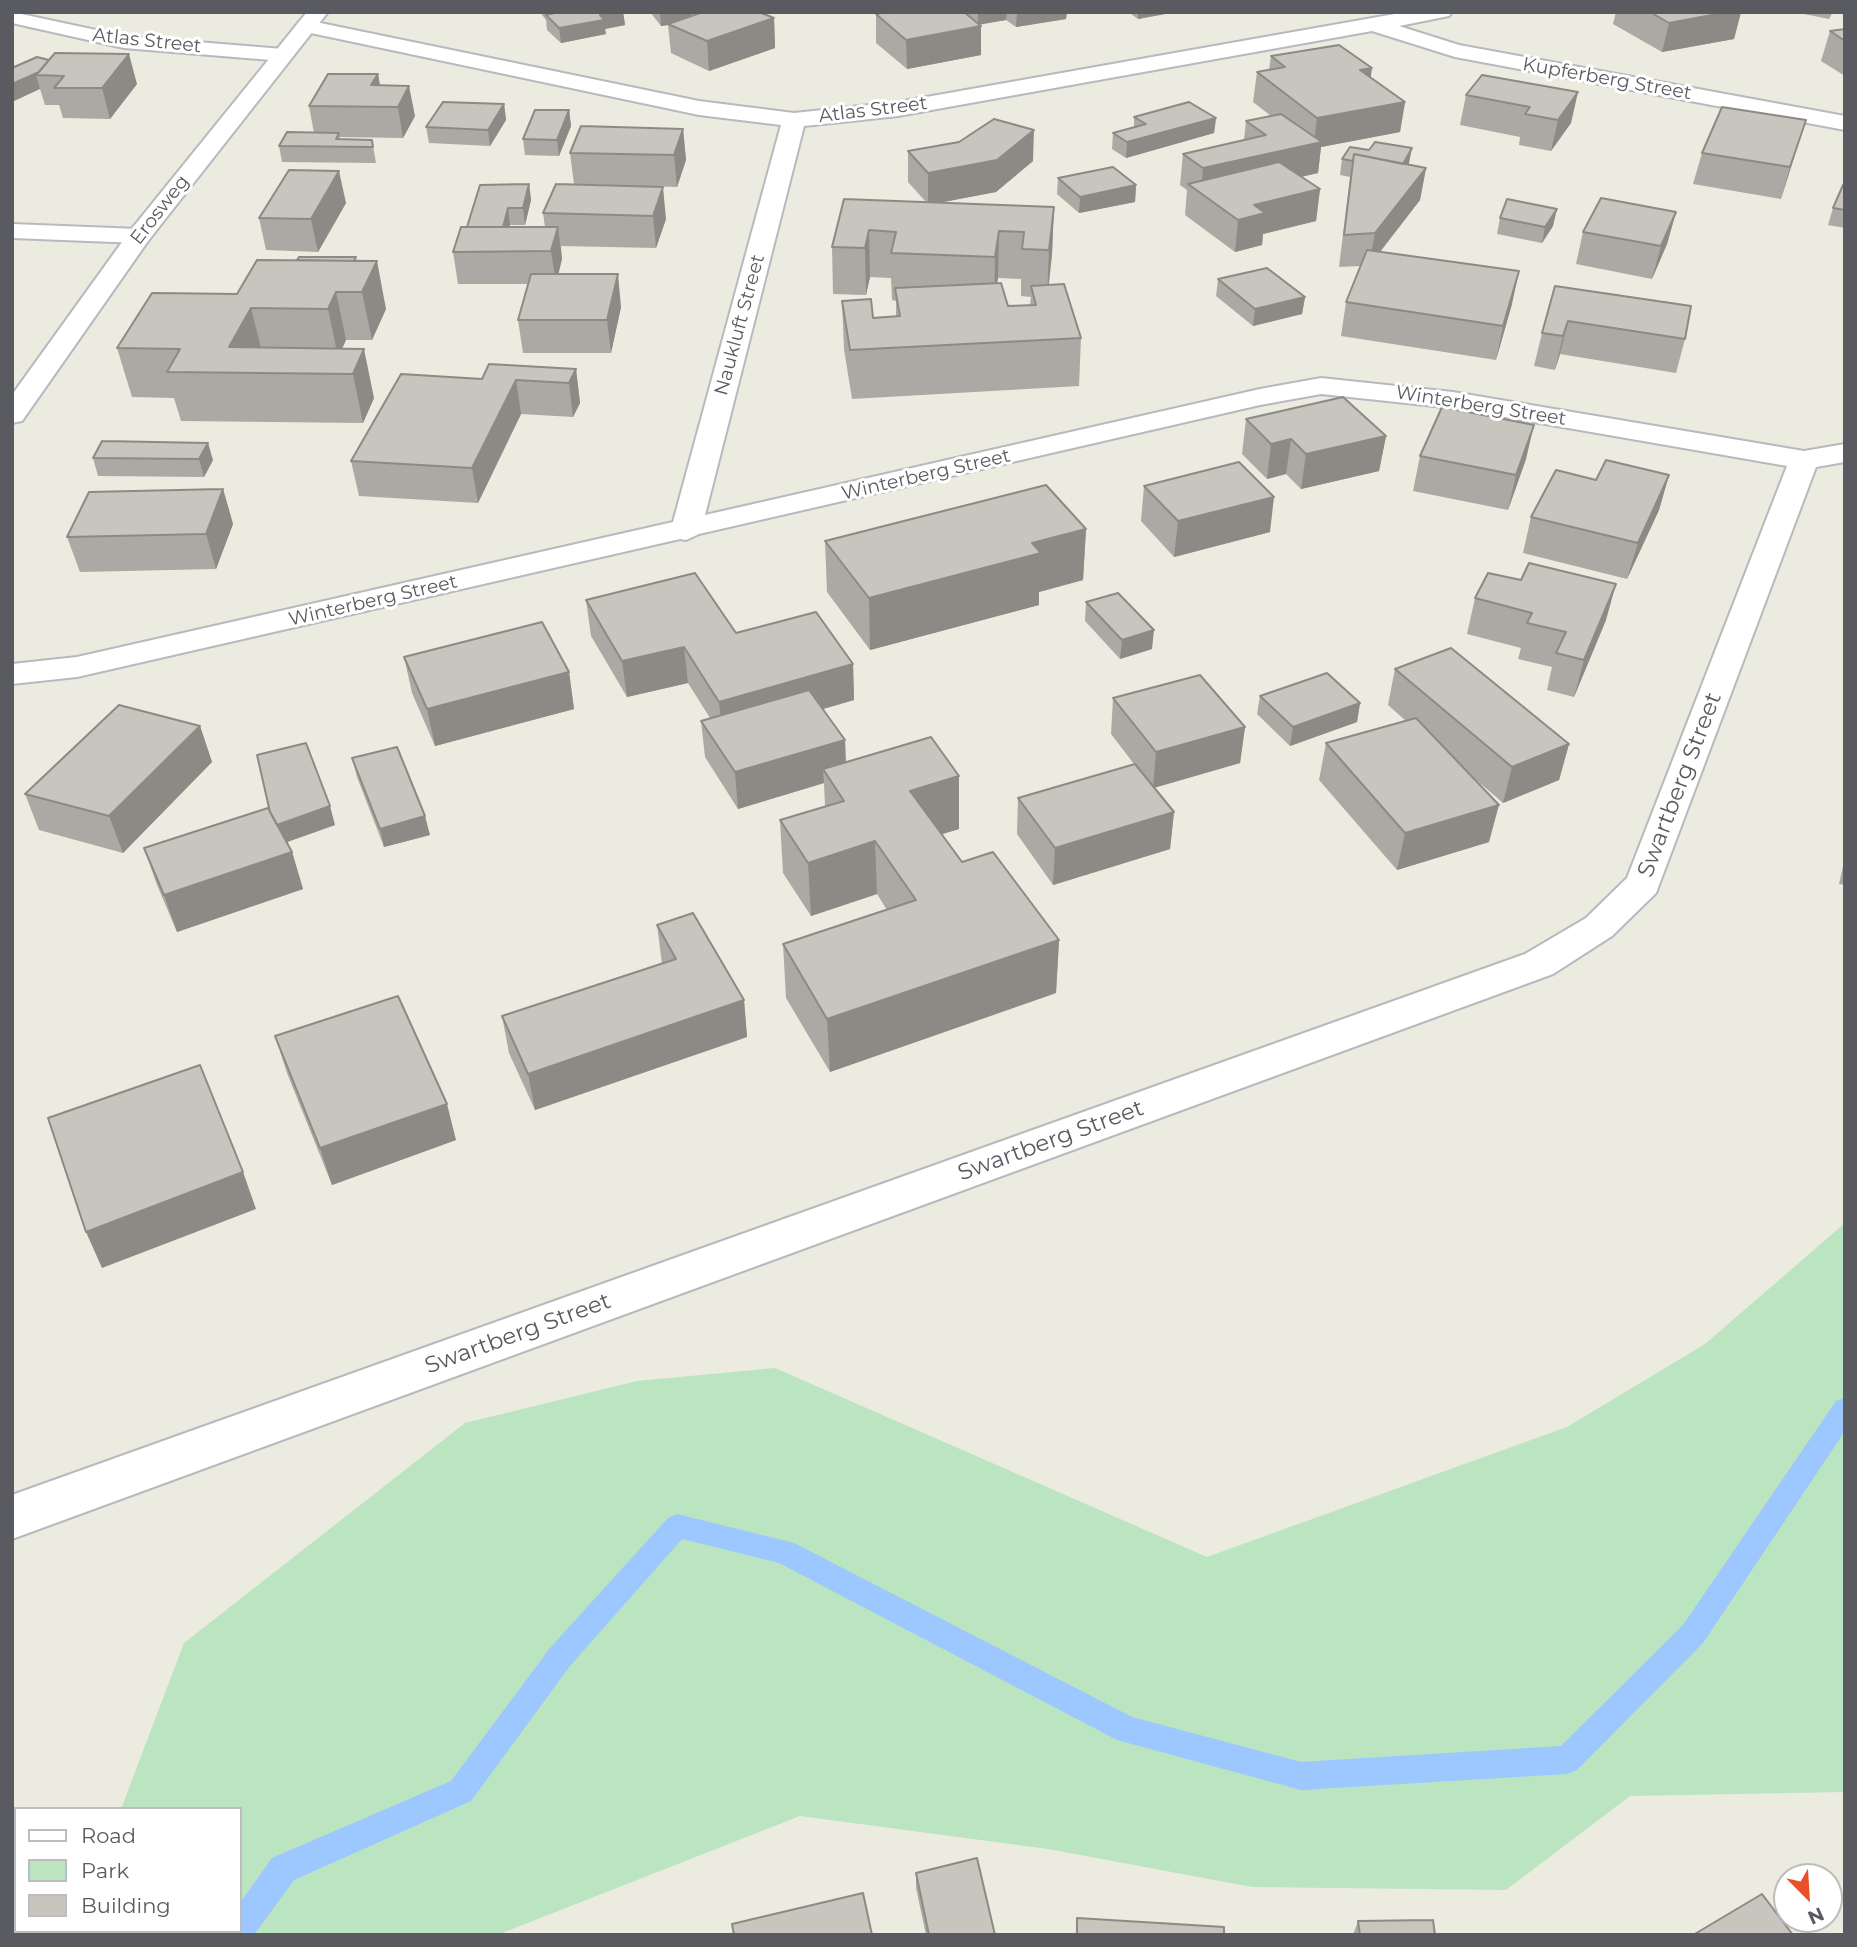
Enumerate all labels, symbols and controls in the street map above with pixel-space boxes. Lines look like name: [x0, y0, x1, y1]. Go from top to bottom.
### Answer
street label: Atlas Street: [91, 24, 203, 58]
street label: Kupferberg Street: [1521, 53, 1693, 105]
street label: Atlas Street: [817, 92, 929, 128]
street label: Erosweg: [126, 171, 194, 249]
street label: Naukluft Street: [710, 252, 770, 398]
street label: Winterberg Street: [1394, 381, 1568, 431]
street label: Winterberg Street: [840, 445, 1012, 505]
street label: Winterberg Street: [287, 571, 459, 631]
street label: Swartberg Street: [1632, 689, 1728, 881]
street label: Swartberg Street: [954, 1095, 1148, 1187]
street label: Swartberg Street: [421, 1288, 615, 1380]
legend: [14, 1807, 242, 1933]
text: Road: [81, 1823, 136, 1848]
text: Park: [81, 1858, 129, 1883]
north arrow: [1773, 1863, 1843, 1933]
text: Building: [81, 1893, 171, 1918]
text: N: [1804, 1902, 1828, 1929]

